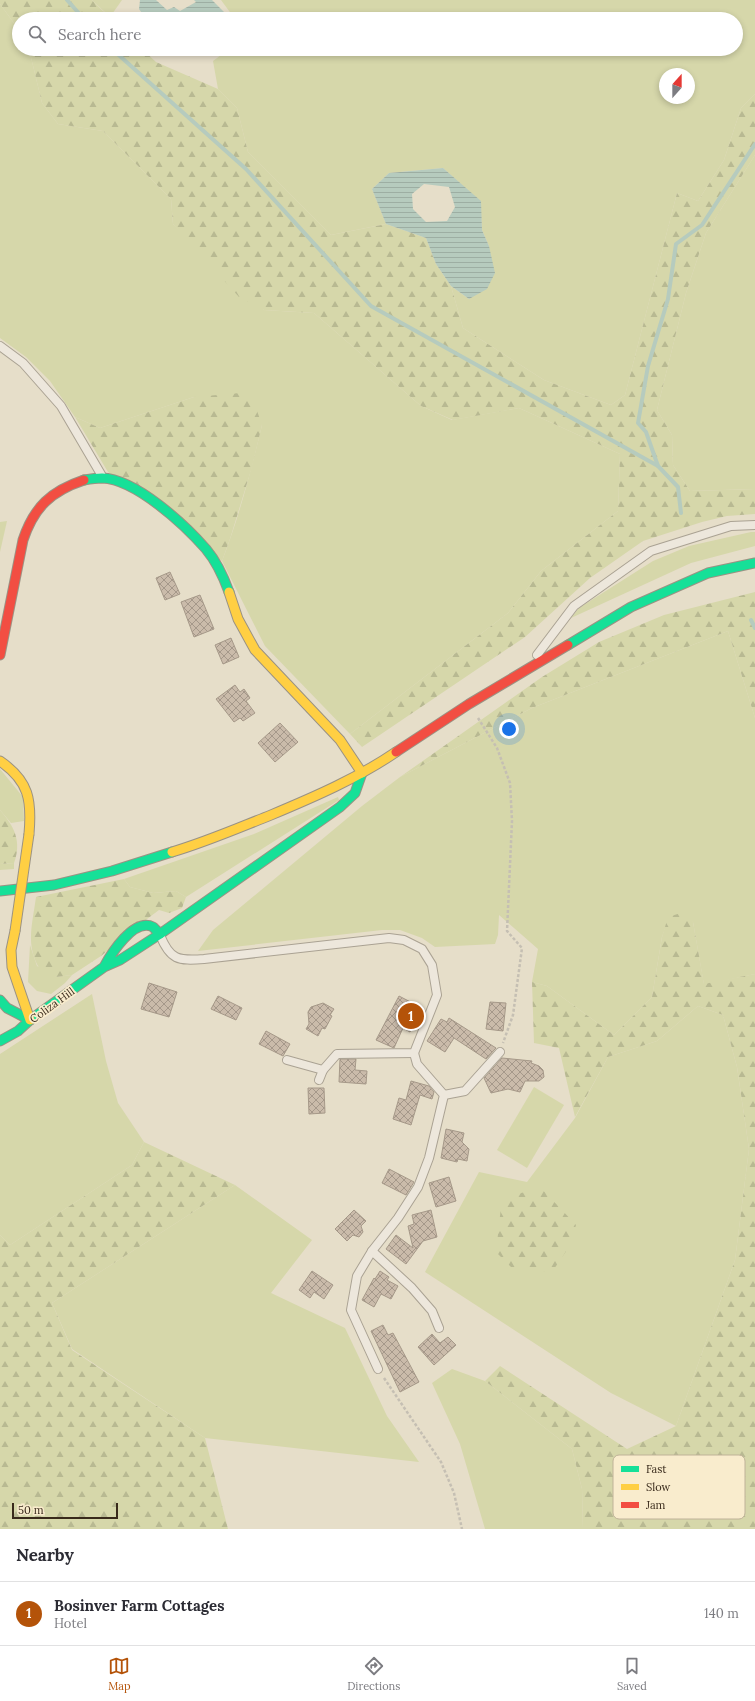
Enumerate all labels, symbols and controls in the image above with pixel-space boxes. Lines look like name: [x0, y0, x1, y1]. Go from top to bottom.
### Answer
search box: [12, 12, 743, 56]
icon: search: [26, 23, 48, 45]
text: Search here: [58, 25, 141, 44]
north arrow: [659, 68, 695, 104]
your location: [499, 719, 519, 739]
street label: Coliza Hill: [27, 984, 77, 1026]
pin: 1: [398, 1001, 424, 1031]
legend: [613, 1455, 745, 1519]
text: Fast: [646, 1462, 667, 1476]
text: Slow: [646, 1480, 671, 1494]
text: Jam: [645, 1498, 666, 1512]
scale bar: [12, 1501, 118, 1520]
text: 50 m: [18, 1503, 44, 1517]
text: Nearby: [16, 1544, 74, 1566]
text: Bosinver Farm Cottages: [54, 1596, 224, 1615]
text: 1: [26, 1605, 32, 1622]
text: 140 m: [704, 1605, 739, 1622]
text: Hotel: [54, 1615, 87, 1632]
tab: Map: [108, 1655, 131, 1693]
tab: Directions: [347, 1655, 400, 1693]
tab: Saved: [617, 1655, 647, 1693]

